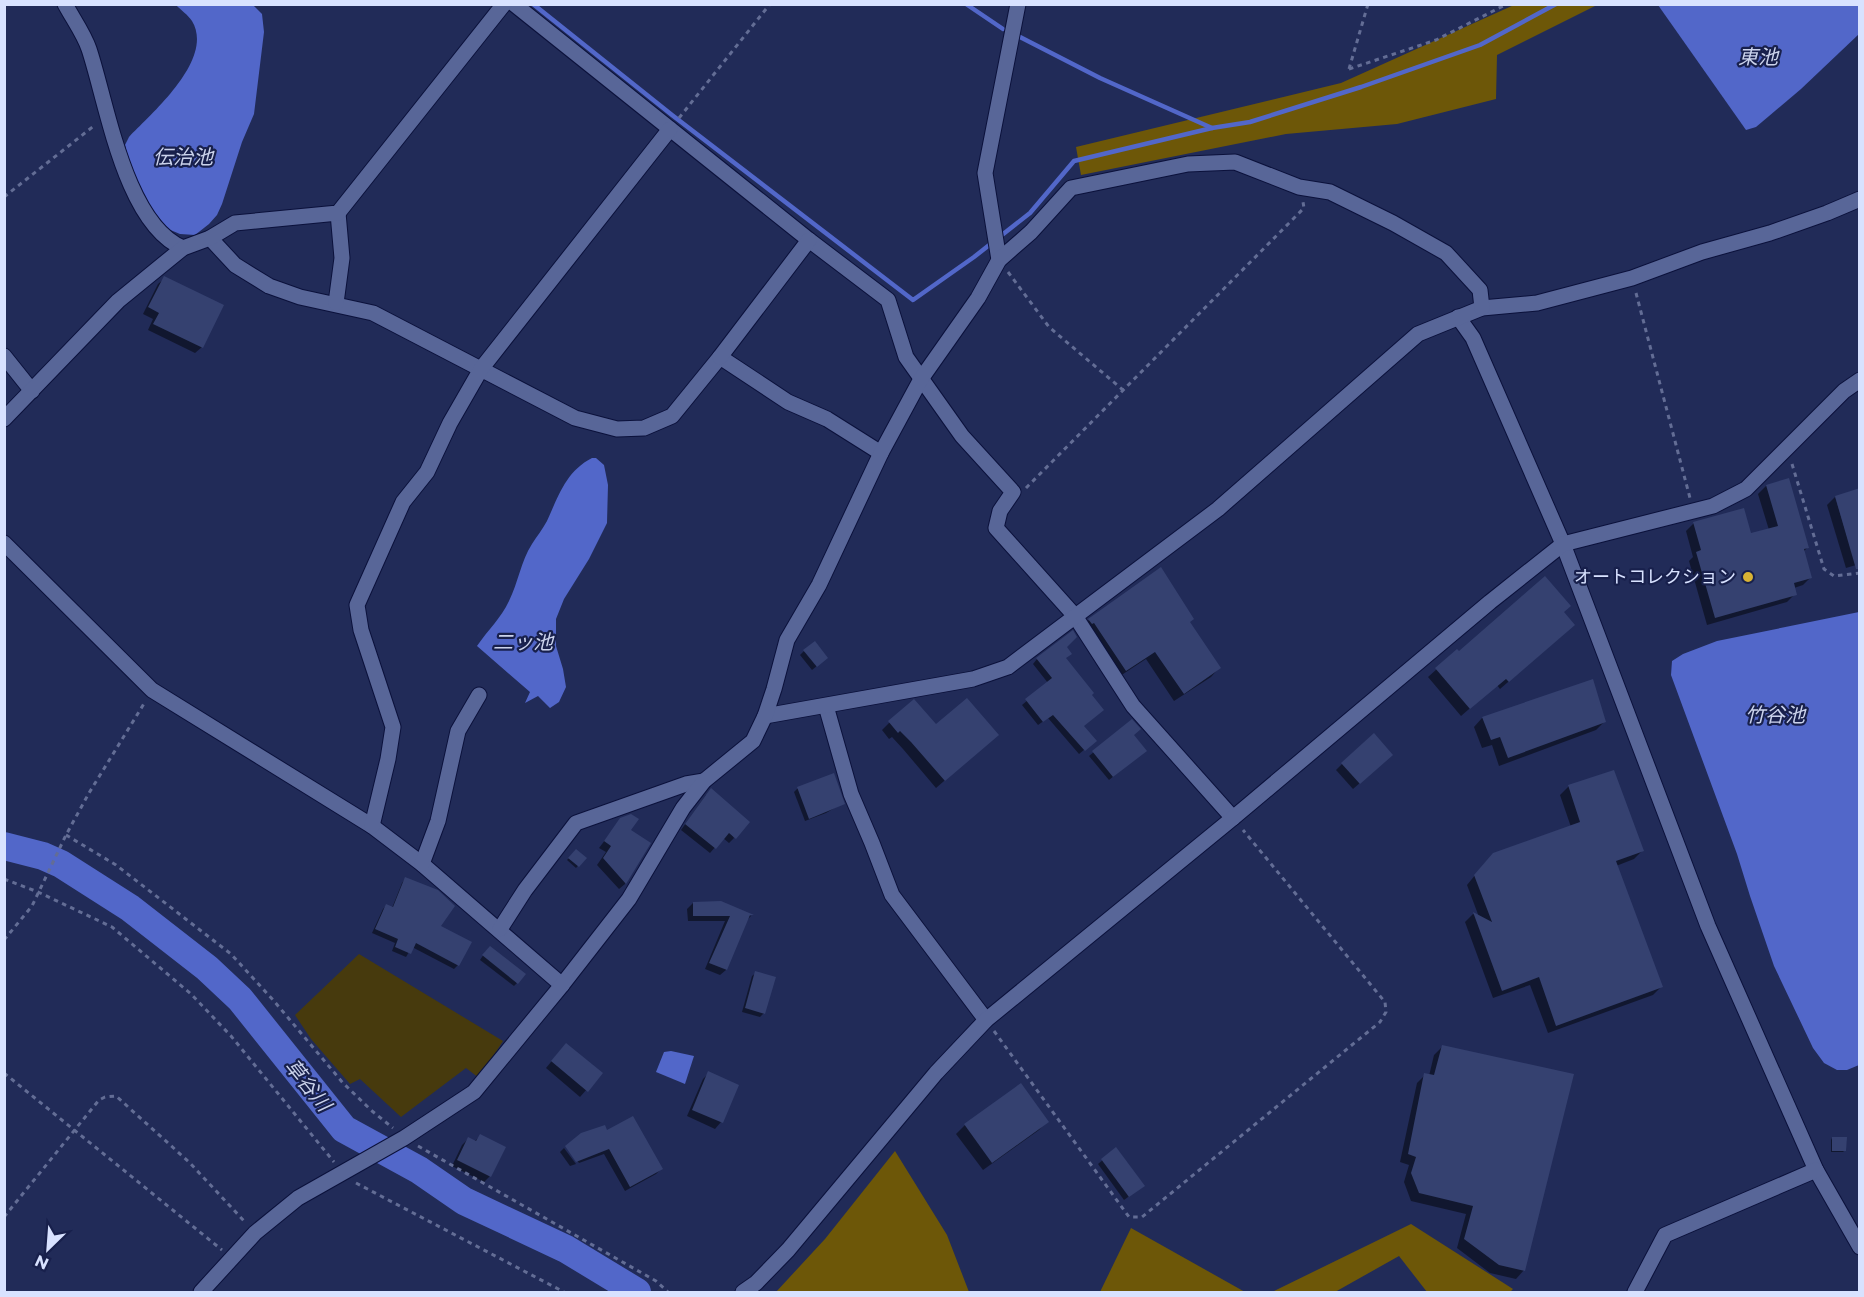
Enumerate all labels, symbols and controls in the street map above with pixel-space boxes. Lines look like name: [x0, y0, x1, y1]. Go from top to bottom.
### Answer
water label: 東池: [1738, 45, 1780, 69]
water label: 伝治池: [153, 145, 215, 169]
place label: オートコレクション: [1574, 566, 1736, 588]
marker: オートコレクション: [1741, 570, 1755, 584]
water label: 二ッ池: [493, 630, 555, 654]
water label: 竹谷池: [1745, 703, 1807, 727]
water label: 草谷川: [280, 1054, 337, 1117]
north arrow: [18, 1219, 78, 1279]
text: N: [32, 1251, 52, 1273]

